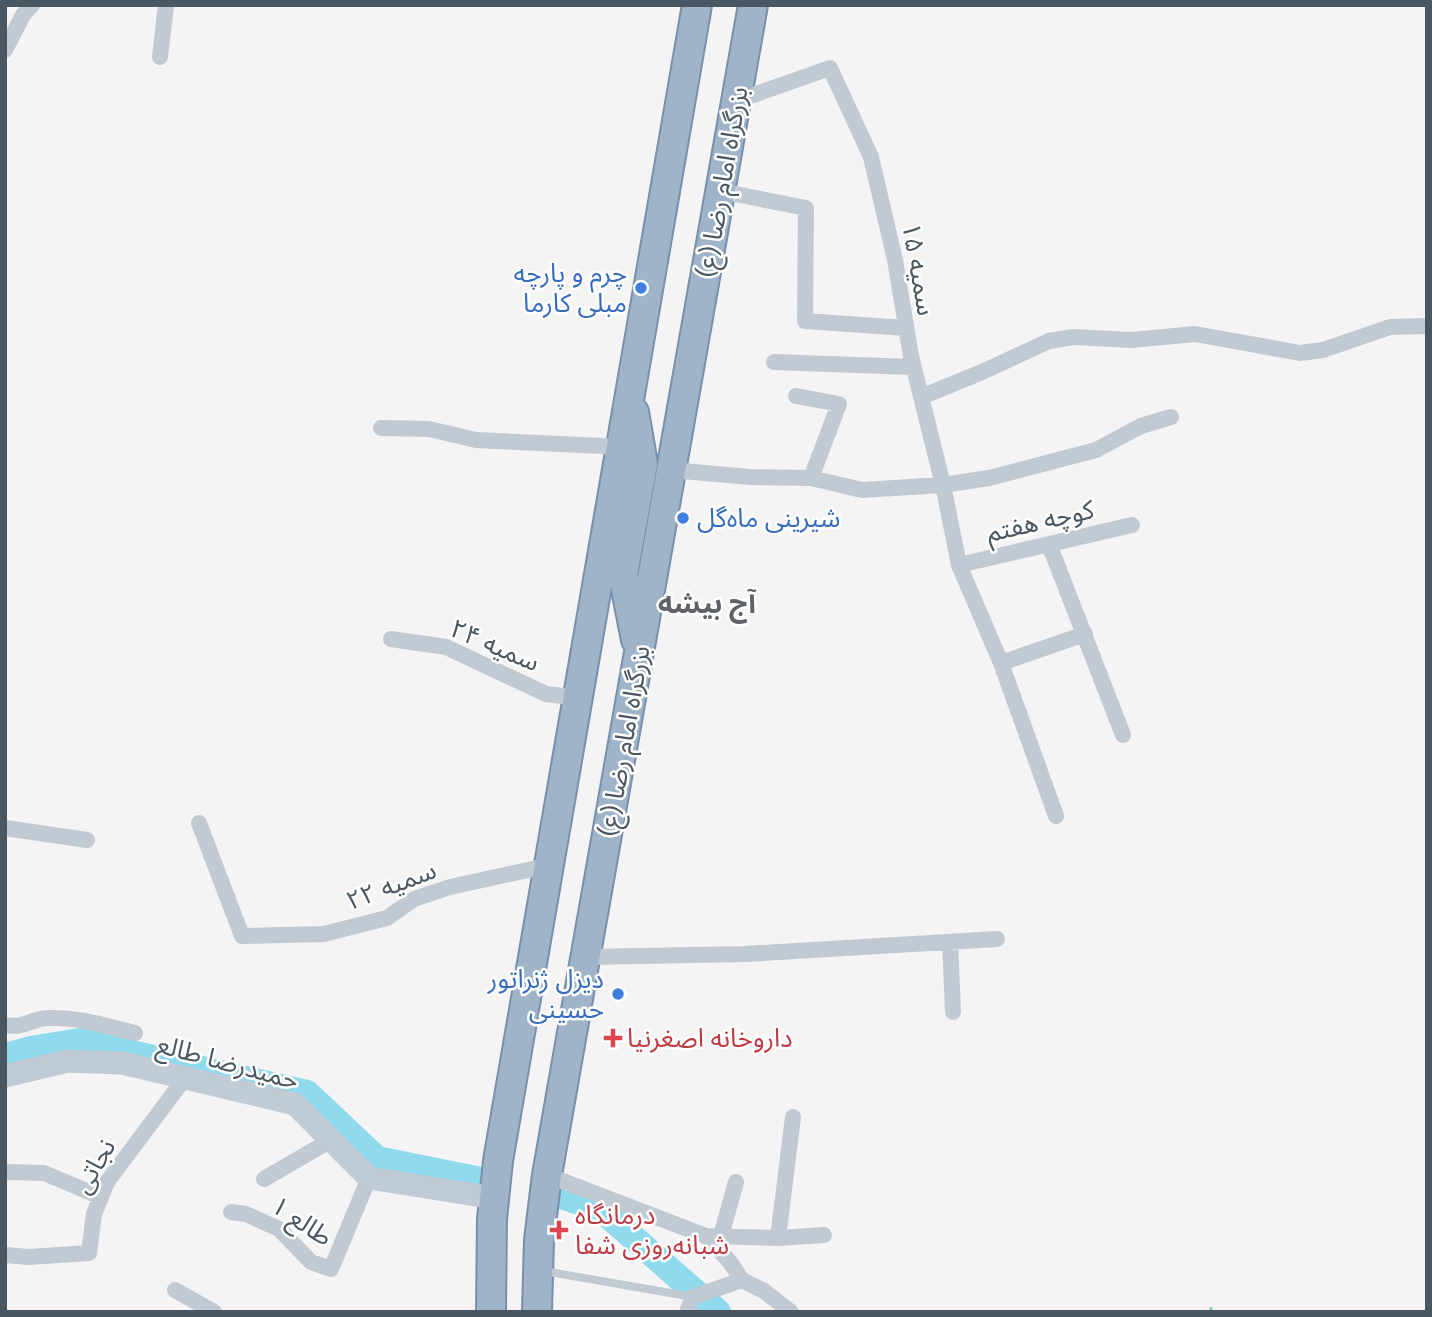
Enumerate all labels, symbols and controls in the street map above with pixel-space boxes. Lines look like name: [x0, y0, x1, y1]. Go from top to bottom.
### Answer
street label: بزرگراه امام رضا (ع): [689, 84, 758, 281]
street label: سمیه ۱۵: [895, 220, 943, 318]
place label: چرم و پارچه مبلی کارما: [514, 257, 627, 319]
marker: چرم و پارچه مبلی کارما: [633, 280, 649, 296]
street label: کوچه هفتم: [983, 493, 1098, 553]
place label: شیرینی ماه‌گل: [697, 502, 840, 534]
marker: شیرینی ماه‌گل: [675, 510, 691, 526]
district label: آج بیشه: [658, 586, 757, 624]
street label: سمیه ۲۴: [446, 612, 544, 678]
street label: بزرگراه امام رضا (ع): [591, 643, 660, 840]
street label: سمیه ۲۲: [341, 853, 441, 917]
place label: دیزل ژنراتور حسینی: [487, 963, 604, 1025]
marker: دیزل ژنراتور حسینی: [610, 986, 626, 1002]
place label: داروخانه اصغرنیا: [627, 1022, 793, 1054]
street label: حمیدرضا طالع: [152, 1028, 303, 1100]
marker: داروخانه اصغرنیا: [605, 1030, 621, 1046]
street label: نجاتی: [66, 1133, 122, 1199]
street label: طالع ۱: [263, 1189, 339, 1256]
place label: درمانگاه شبانه‌روزی شفا: [575, 1199, 729, 1261]
marker: درمانگاه شبانه‌روزی شفا: [549, 1220, 569, 1240]

